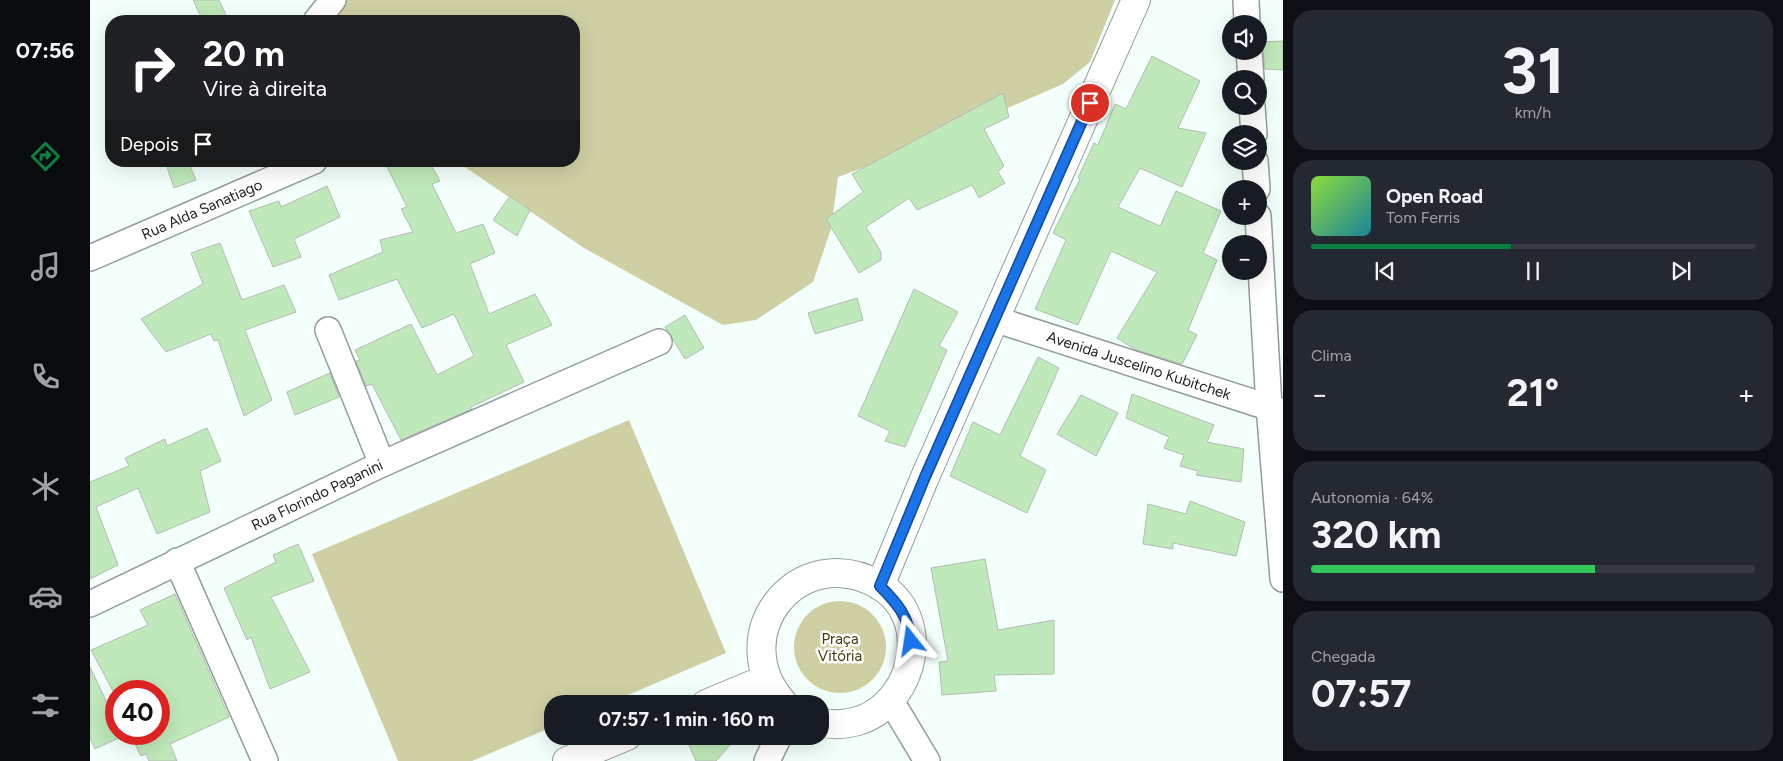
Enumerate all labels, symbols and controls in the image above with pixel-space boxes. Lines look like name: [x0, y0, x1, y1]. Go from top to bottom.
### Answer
map controls: [1222, 15, 1267, 280]
button: sound: [1222, 15, 1267, 60]
text: 31: [1501, 31, 1565, 109]
text: 20 m: [203, 33, 285, 75]
icon: right: [120, 35, 185, 100]
text: 07:56: [16, 37, 74, 64]
button: search: [1222, 70, 1267, 115]
text: Vire à direita: [203, 75, 327, 102]
pin: [1069, 82, 1111, 124]
icon: arrive: [1076, 89, 1104, 117]
text: km/h: [1515, 103, 1551, 122]
button: layers: [1222, 125, 1267, 170]
icon: arrive: [189, 130, 217, 158]
text: Depois: [120, 133, 179, 156]
icon: directions: [28, 139, 63, 174]
street label: Rua Alda Sanatiago: [139, 175, 265, 244]
button: +: [1222, 180, 1267, 225]
text: Open Road: [1386, 185, 1483, 208]
text: Tom Ferris: [1386, 208, 1460, 227]
button: −: [1222, 235, 1267, 280]
icon: music: [28, 249, 63, 284]
icon: previous: [1371, 257, 1399, 285]
icon: pause: [1519, 257, 1547, 285]
icon: next: [1667, 257, 1695, 285]
street label: Avenida Juscelino Kubitchek: [1044, 328, 1234, 404]
text: Clima: [1311, 346, 1352, 365]
icon: phone: [28, 359, 63, 394]
text: 21°: [1507, 370, 1559, 416]
text: −: [1311, 377, 1328, 411]
text: +: [1738, 377, 1755, 411]
street label: Rua Florindo Paganini: [248, 456, 386, 534]
icon: climate: [28, 469, 63, 504]
text: Autonomia · 64%: [1311, 488, 1433, 507]
text: 320 km: [1311, 512, 1441, 558]
icon: car: [28, 579, 63, 614]
position arrow: [884, 614, 936, 666]
park label: Praça Vitória: [818, 630, 862, 665]
text: Chegada: [1311, 647, 1375, 666]
text: 07:57: [1311, 671, 1411, 717]
speed limit sign: 40: [105, 680, 170, 745]
icon: filters: [28, 688, 63, 723]
text: 07:57 · 1 min · 160 m: [599, 708, 774, 731]

